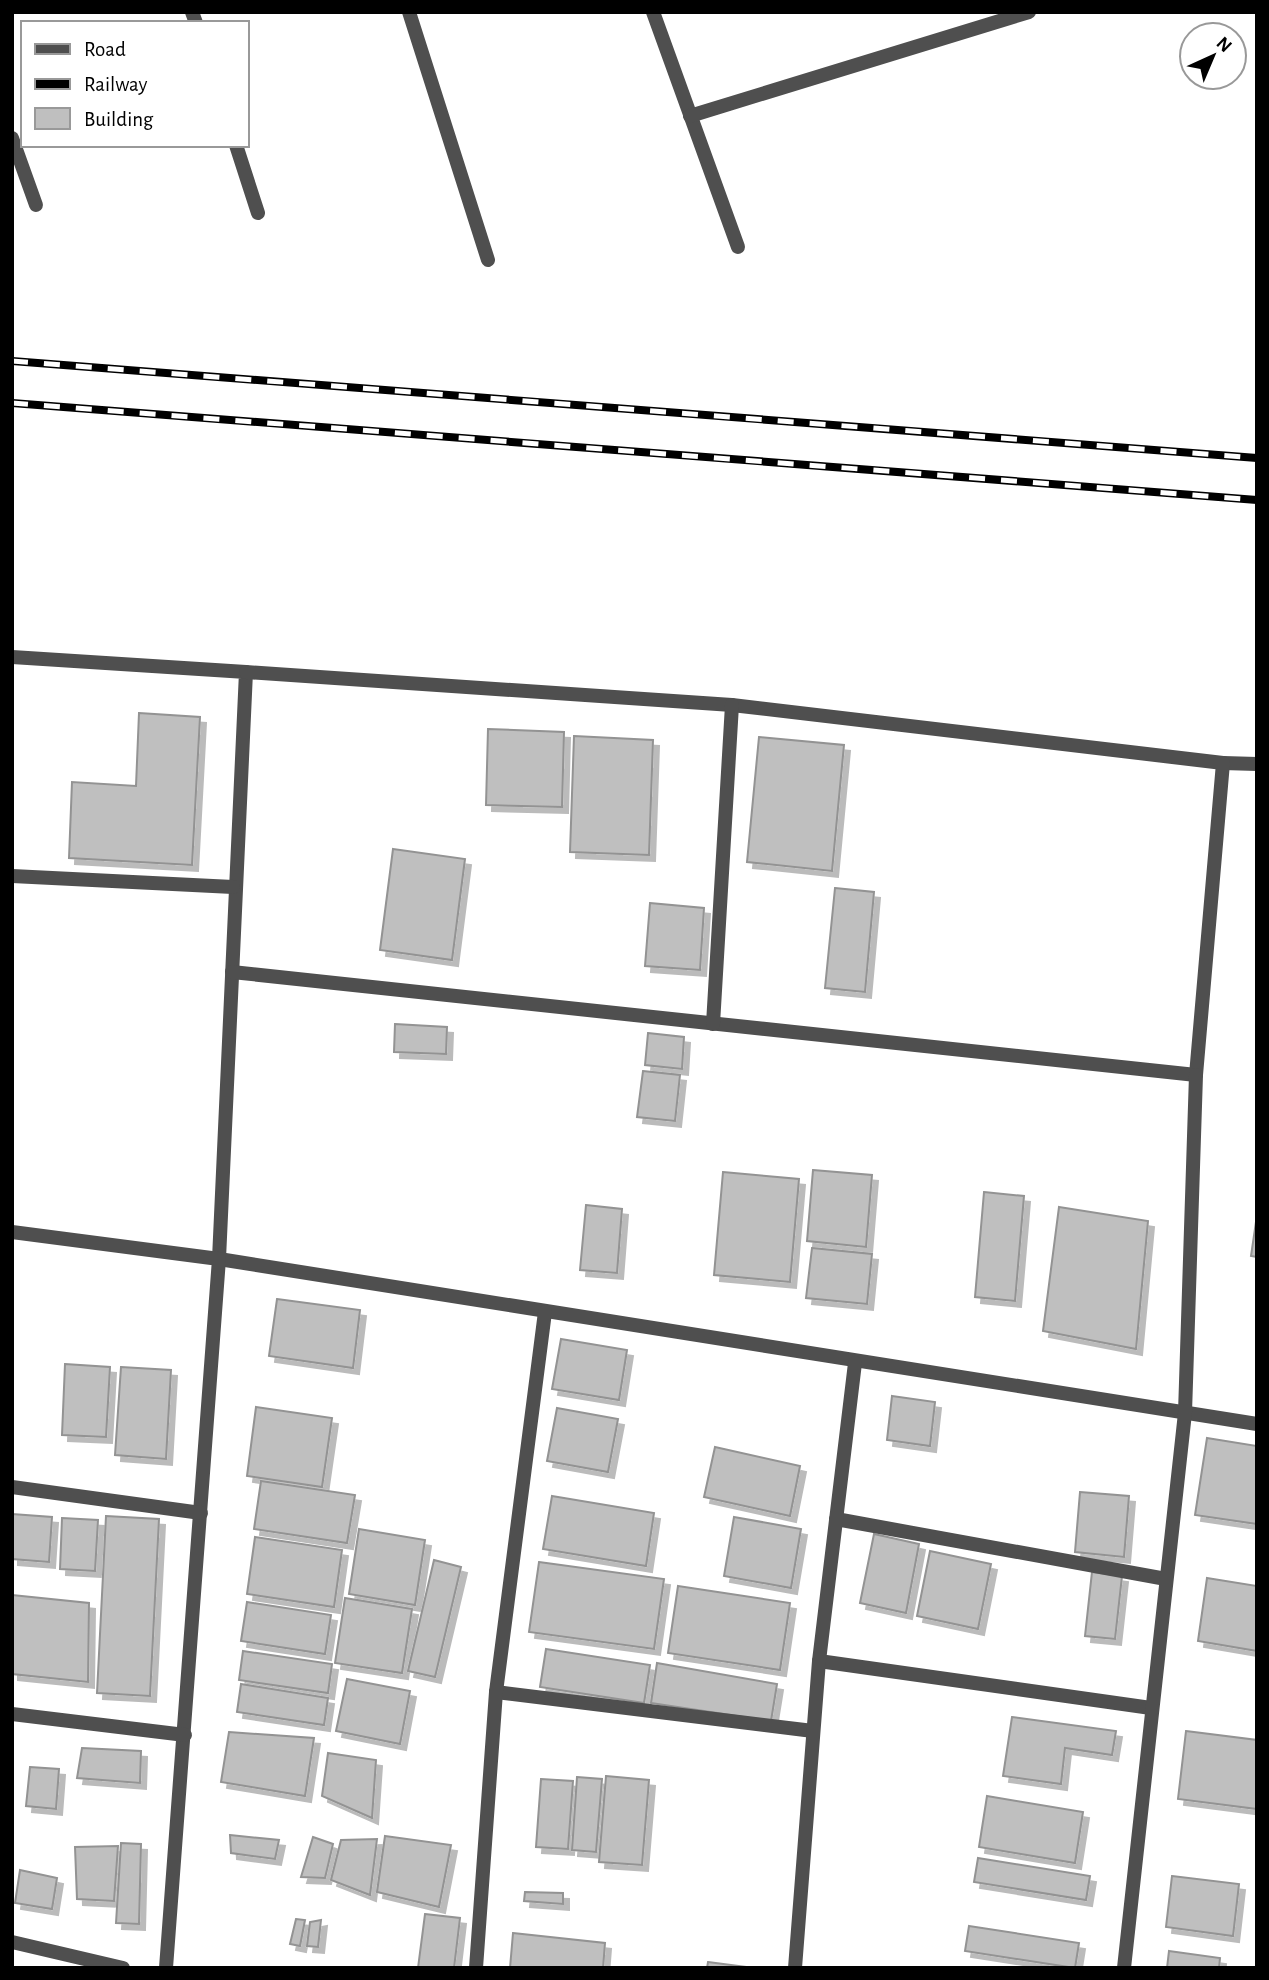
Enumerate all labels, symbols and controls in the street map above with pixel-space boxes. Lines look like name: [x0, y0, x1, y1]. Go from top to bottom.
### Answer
legend: [21, 21, 248, 147]
north arrow: [1178, 21, 1248, 91]
text: N: [1212, 33, 1235, 56]
text: Road: [84, 39, 126, 60]
text: Railway: [84, 74, 147, 95]
text: Building: [84, 109, 154, 130]

